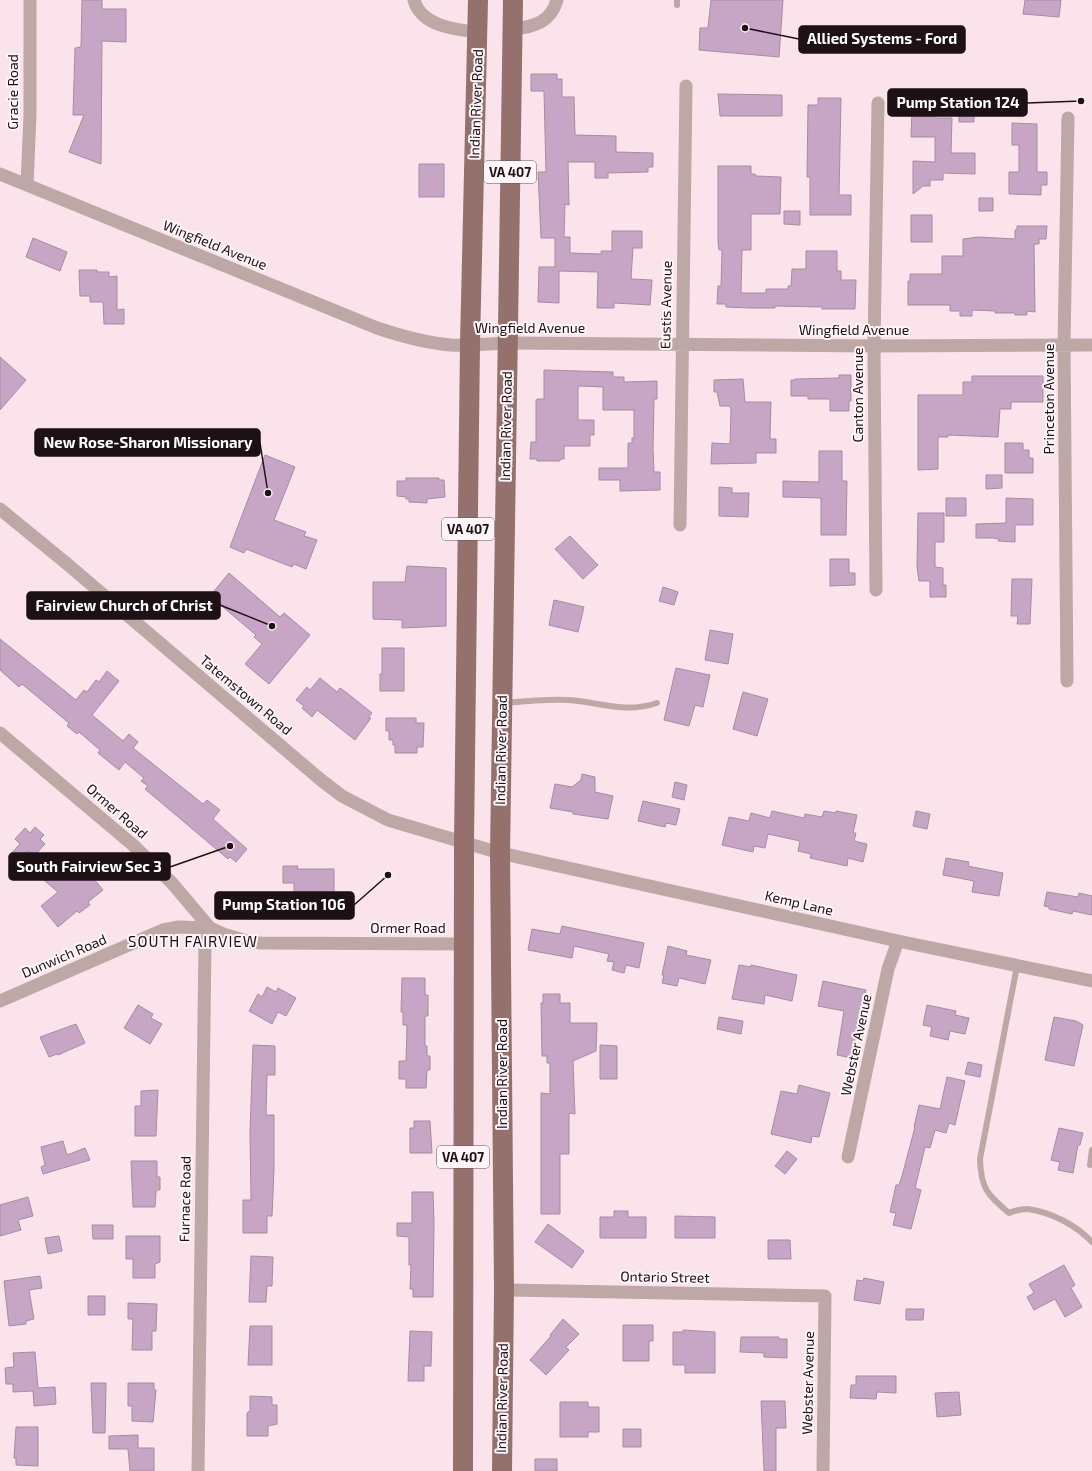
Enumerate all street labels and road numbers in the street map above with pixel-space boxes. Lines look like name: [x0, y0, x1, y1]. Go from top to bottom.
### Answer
street label: Indian River Road: [465, 49, 486, 159]
street label: Gracie Road: [4, 54, 21, 130]
road number: VA 407: [484, 161, 536, 183]
street label: Wingfield Avenue: [161, 216, 270, 273]
street label: Eustis Avenue: [656, 261, 675, 349]
street label: Wingfield Avenue: [475, 319, 585, 336]
street label: Wingfield Avenue: [799, 321, 909, 338]
street label: Princeton Avenue: [1040, 344, 1057, 454]
street label: Canton Avenue: [849, 348, 866, 442]
street label: Indian River Road: [496, 371, 515, 481]
road number: VA 407: [442, 518, 494, 540]
street label: Tatemstown Road: [197, 651, 296, 738]
street label: Indian River Road: [491, 695, 510, 805]
street label: Ormer Road: [83, 779, 151, 842]
street label: Kemp Lane: [763, 886, 835, 919]
street label: Ormer Road: [370, 919, 446, 936]
street label: Dunwich Road: [19, 930, 109, 981]
street label: Webster Avenue: [836, 993, 875, 1097]
street label: Indian River Road: [493, 1019, 510, 1129]
road number: VA 407: [437, 1146, 489, 1168]
street label: Furnace Road: [175, 1156, 194, 1242]
street label: Ontario Street: [620, 1267, 710, 1286]
street label: Webster Avenue: [798, 1331, 817, 1435]
street label: Indian River Road: [492, 1343, 511, 1453]

